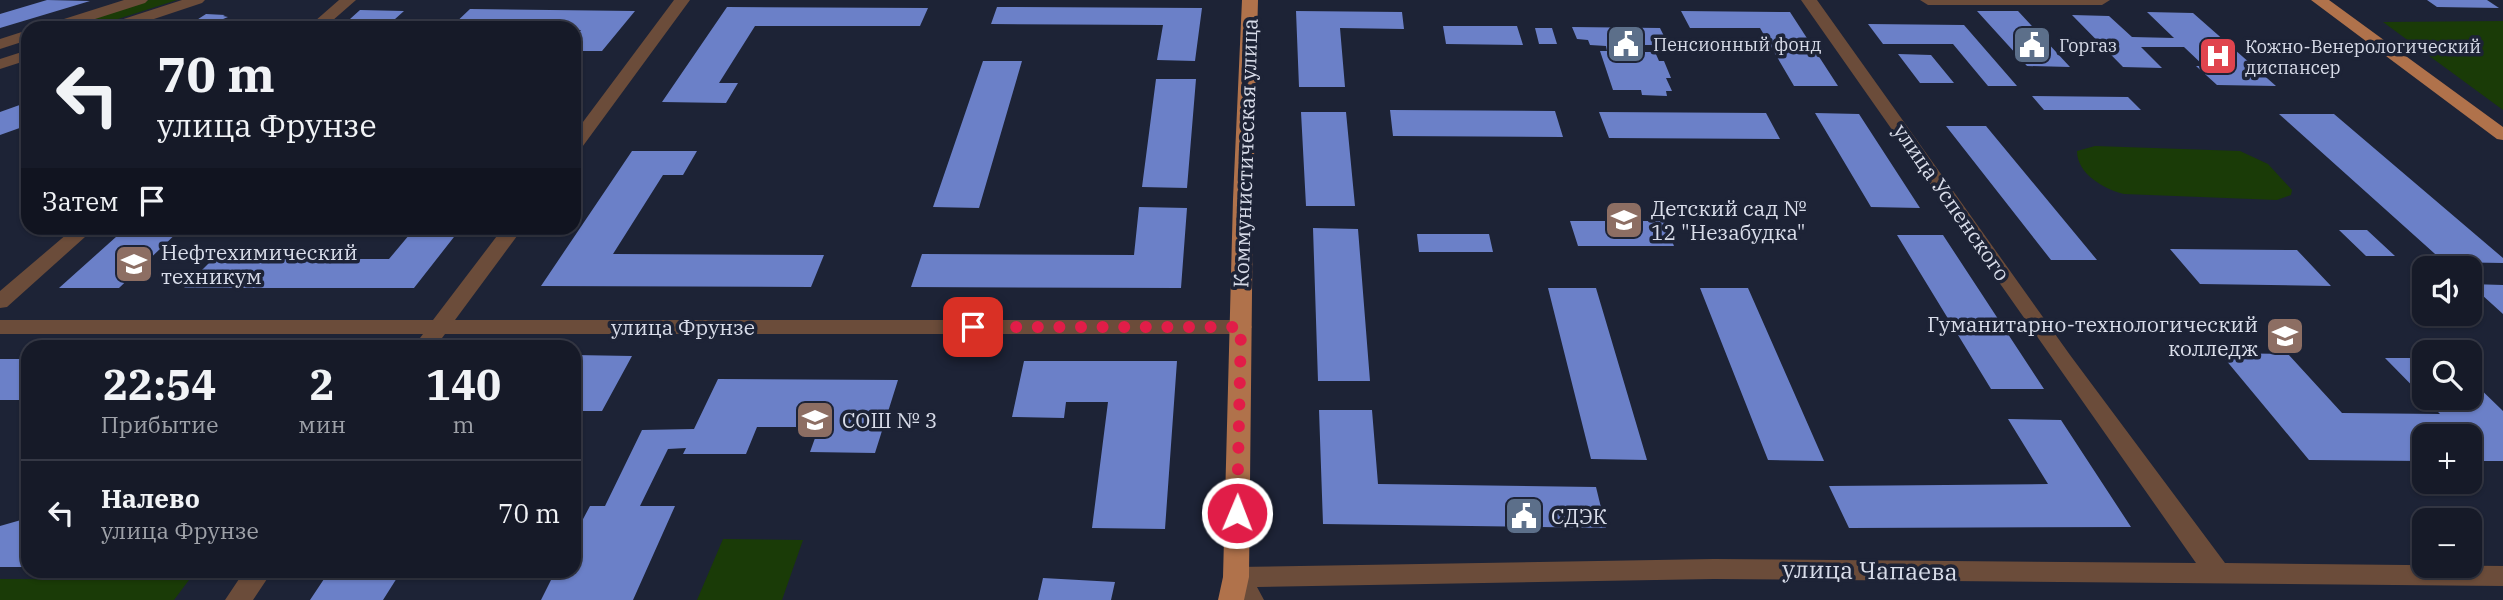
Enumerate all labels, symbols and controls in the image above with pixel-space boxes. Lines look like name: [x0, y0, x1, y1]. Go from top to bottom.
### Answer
street label: Коммунистическая улица: [1226, 18, 1264, 288]
public building icon: Пенсионный фонд: [1605, 23, 1647, 65]
public building icon: Горгаз: [2011, 24, 2053, 66]
place label: Пенсионный фонд: [1653, 33, 1821, 56]
place label: Горгаз: [2059, 34, 2117, 57]
hospital icon: Кожно-Венерологический диспансер: [2197, 35, 2239, 77]
place label: Кожно-Венерологический диспансер: [2245, 35, 2481, 79]
text: 70 m: [157, 42, 275, 105]
icon: left: [42, 49, 133, 140]
text: улица Фрунзе: [157, 104, 377, 146]
street label: улица Успенского: [1887, 118, 2017, 286]
icon: arrive: [133, 182, 171, 220]
text: Затем: [42, 184, 119, 218]
place label: Детский сад № 12 "Незабудка": [1651, 194, 1807, 246]
school or university icon: Детский сад № 12 "Незабудка": [1603, 199, 1645, 241]
place label: Нефтехимический техникум: [161, 238, 358, 290]
school or university icon: Нефтехимический техникум: [113, 243, 155, 285]
map controls: [2412, 256, 2482, 578]
button: sound: [2412, 256, 2482, 326]
pin: [943, 297, 1003, 357]
icon: arrive: [954, 308, 992, 346]
place label: Гуманитарно-технологический колледж: [1927, 310, 2258, 362]
street label: улица Фрунзе: [611, 313, 755, 341]
school or university icon: Гуманитарно-технологический колледж: [2264, 315, 2306, 357]
button: search: [2412, 340, 2482, 410]
text: 22:54: [103, 357, 216, 412]
text: 2: [310, 357, 335, 412]
text: 140: [426, 357, 501, 412]
school or university icon: СОШ № 3: [794, 399, 836, 441]
place label: СОШ № 3: [842, 406, 937, 434]
text: Прибытие: [101, 409, 219, 439]
text: мин: [298, 409, 346, 439]
text: m: [453, 409, 474, 439]
button: +: [2412, 424, 2482, 494]
position arrow: [1200, 476, 1274, 550]
text: Налево: [101, 481, 200, 515]
icon: left: [42, 494, 80, 532]
public building icon: СДЭК: [1503, 495, 1545, 537]
text: 70 m: [498, 496, 560, 530]
place label: СДЭК: [1551, 502, 1608, 530]
button: −: [2412, 508, 2482, 578]
text: улица Фрунзе: [101, 515, 259, 545]
street label: улица Чапаева: [1782, 552, 1958, 588]

